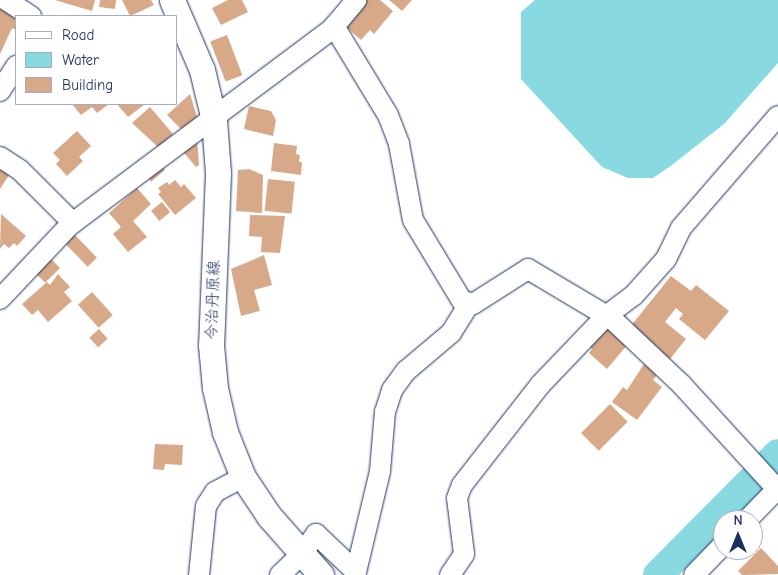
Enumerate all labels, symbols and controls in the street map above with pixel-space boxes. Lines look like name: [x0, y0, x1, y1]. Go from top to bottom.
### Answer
legend: [15, 15, 178, 105]
text: Road: [62, 26, 94, 44]
text: Water: [62, 51, 99, 69]
text: Building: [62, 76, 113, 94]
street label: 今治丹原線: [202, 260, 224, 340]
north arrow: [713, 510, 763, 560]
text: N: [733, 512, 743, 529]

